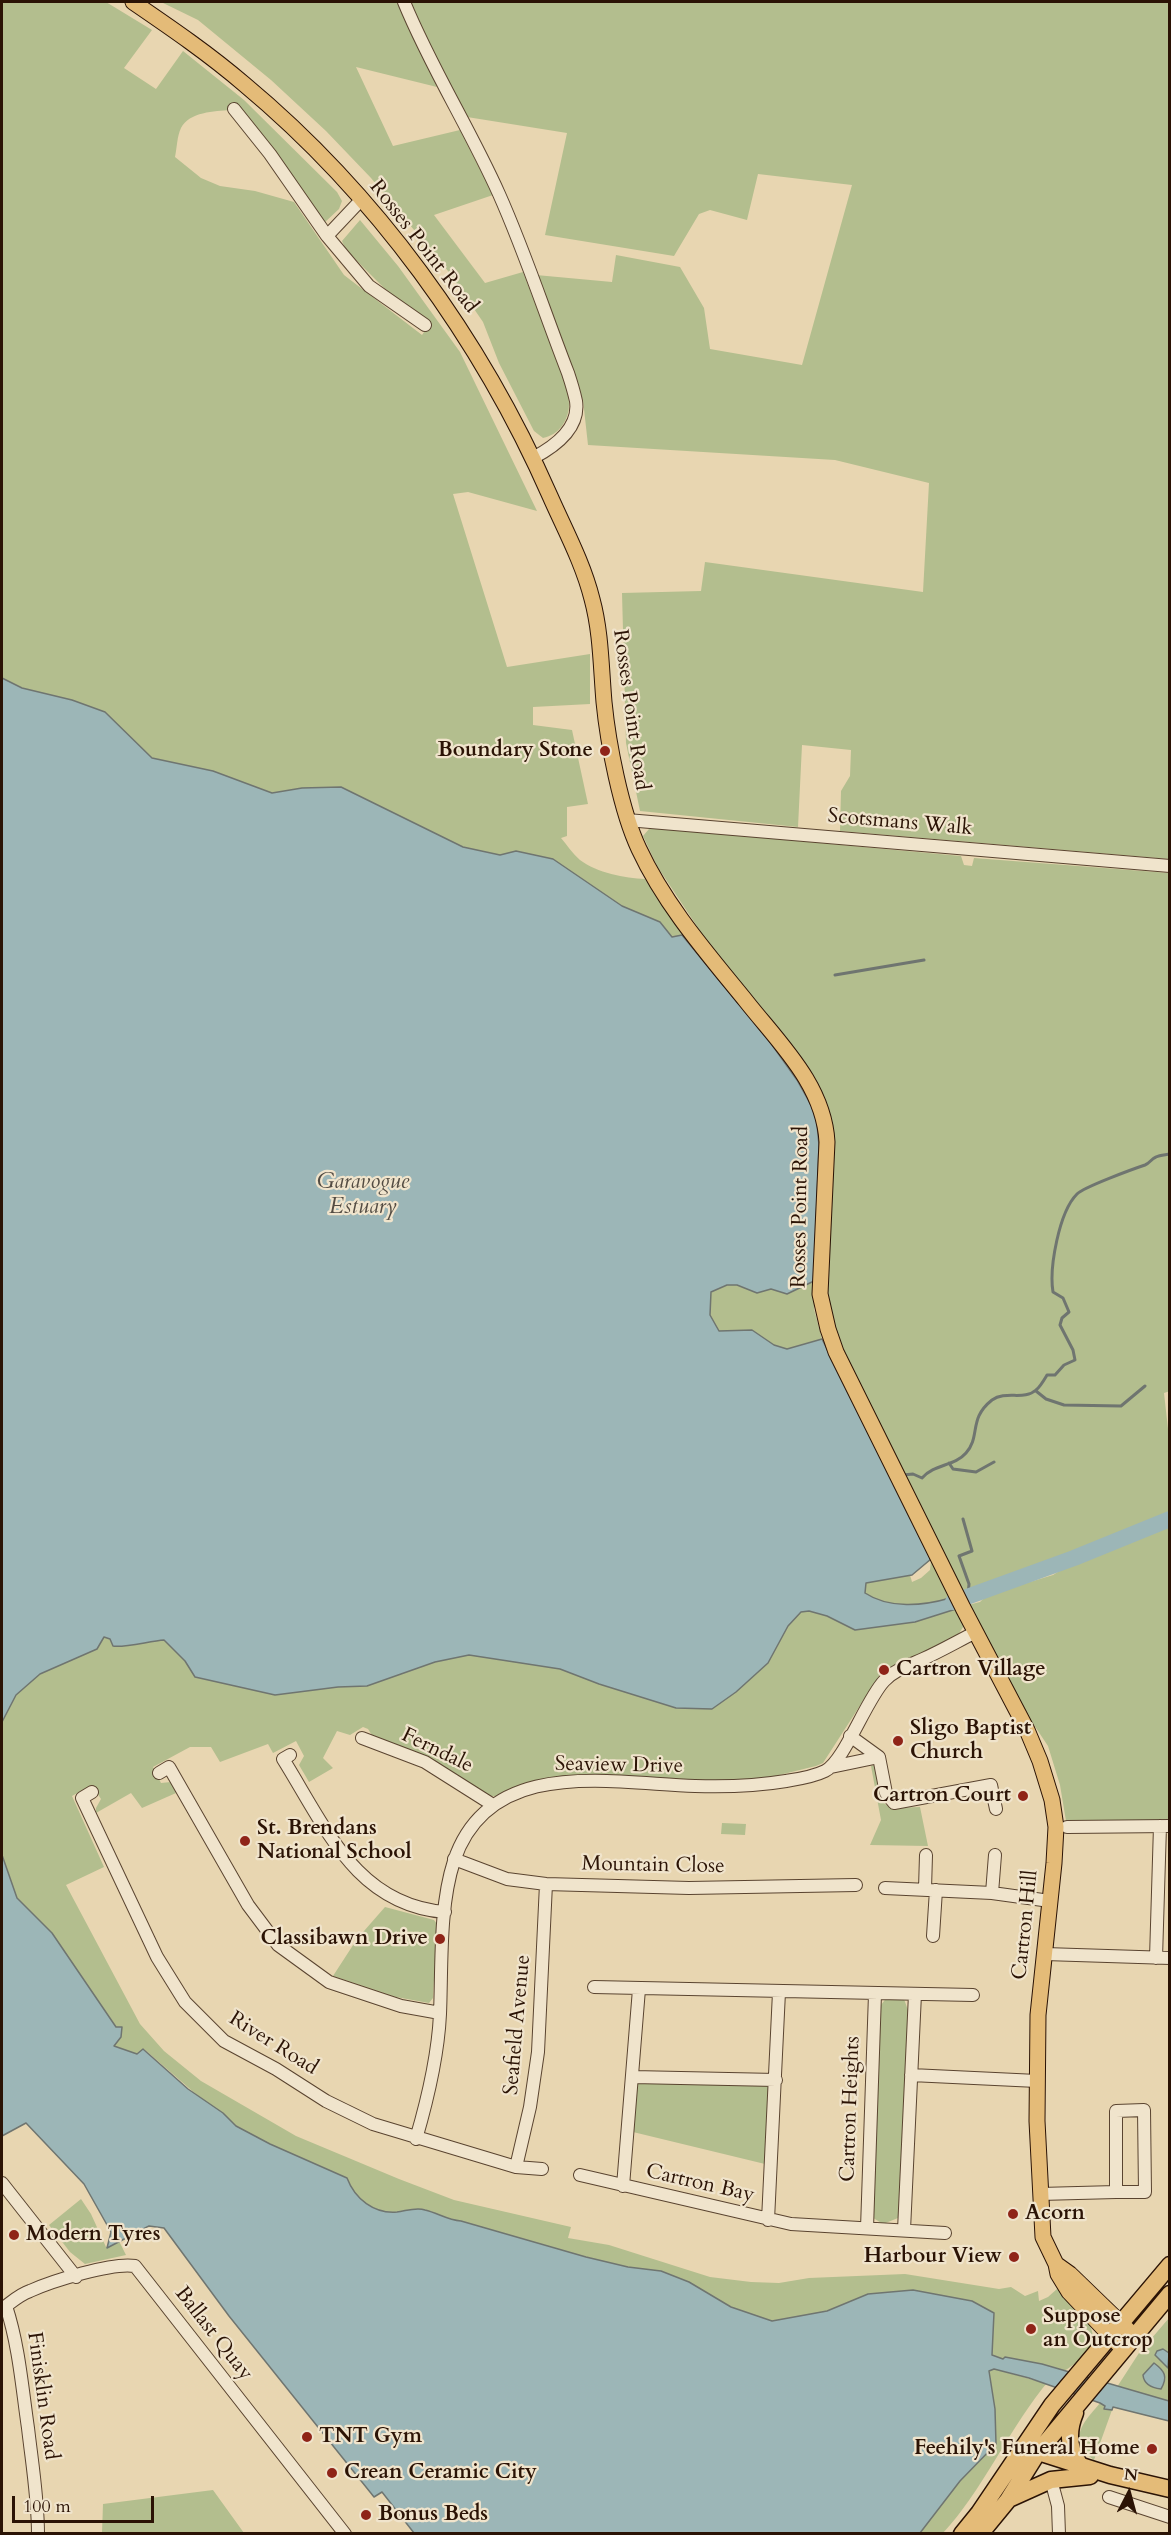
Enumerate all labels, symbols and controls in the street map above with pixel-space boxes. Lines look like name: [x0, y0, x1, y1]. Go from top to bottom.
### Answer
street label: Rosses Point Road: [363, 175, 483, 319]
street label: Rosses Point Road: [606, 628, 654, 792]
place label: Boundary Stone: [438, 738, 593, 764]
marker: Boundary Stone: [598, 744, 612, 758]
street label: Scotsmans Walk: [826, 804, 974, 842]
street label: Rosses Point Road: [787, 1126, 815, 1288]
water label: Garavogue Estuary: [317, 1170, 409, 1222]
place label: Cartron Village: [896, 1657, 1046, 1683]
marker: Cartron Village: [877, 1663, 891, 1677]
place label: Sligo Baptist Church: [910, 1716, 1031, 1766]
street label: Ferndale: [397, 1723, 477, 1779]
marker: Sligo Baptist Church: [891, 1734, 905, 1748]
street label: Seaview Drive: [555, 1752, 683, 1780]
place label: Cartron Court: [873, 1783, 1011, 1809]
marker: Cartron Court: [1016, 1789, 1030, 1803]
place label: St. Brendans National School: [257, 1816, 412, 1866]
marker: St. Brendans National School: [238, 1834, 252, 1848]
street label: Mountain Close: [581, 1852, 725, 1880]
street label: Cartron Hill: [1008, 1869, 1044, 1981]
place label: Classibawn Drive: [261, 1926, 428, 1952]
marker: Classibawn Drive: [433, 1932, 447, 1946]
street label: Seafield Avenue: [499, 1954, 537, 2096]
street label: River Road: [224, 2007, 322, 2081]
street label: Cartron Heights: [836, 2036, 866, 2182]
street label: Cartron Bay: [643, 2159, 757, 2209]
place label: Acorn: [1025, 2201, 1085, 2227]
marker: Acorn: [1006, 2207, 1020, 2221]
place label: Modern Tyres: [26, 2222, 161, 2248]
marker: Modern Tyres: [7, 2228, 21, 2242]
place label: Harbour View: [864, 2244, 1002, 2270]
marker: Harbour View: [1007, 2250, 1021, 2264]
street label: Ballast Quay: [169, 2282, 257, 2386]
place label: Suppose an Outcrop: [1043, 2304, 1153, 2354]
marker: Suppose an Outcrop: [1024, 2322, 1038, 2336]
street label: Finisklin Road: [21, 2330, 63, 2462]
place label: TNT Gym: [319, 2424, 422, 2450]
marker: TNT Gym: [300, 2430, 314, 2444]
place label: Feehily's Funeral Home: [914, 2436, 1140, 2462]
marker: Feehily's Funeral Home: [1145, 2442, 1159, 2456]
place label: Crean Ceramic City: [344, 2460, 537, 2486]
north arrow: [1099, 2463, 1159, 2523]
text: N: [1123, 2463, 1139, 2487]
marker: Crean Ceramic City: [325, 2466, 339, 2480]
scale bar: [15, 2484, 158, 2522]
text: 100 m: [23, 2494, 71, 2519]
place label: Bonus Beds: [378, 2502, 488, 2528]
marker: Bonus Beds: [359, 2508, 373, 2522]

